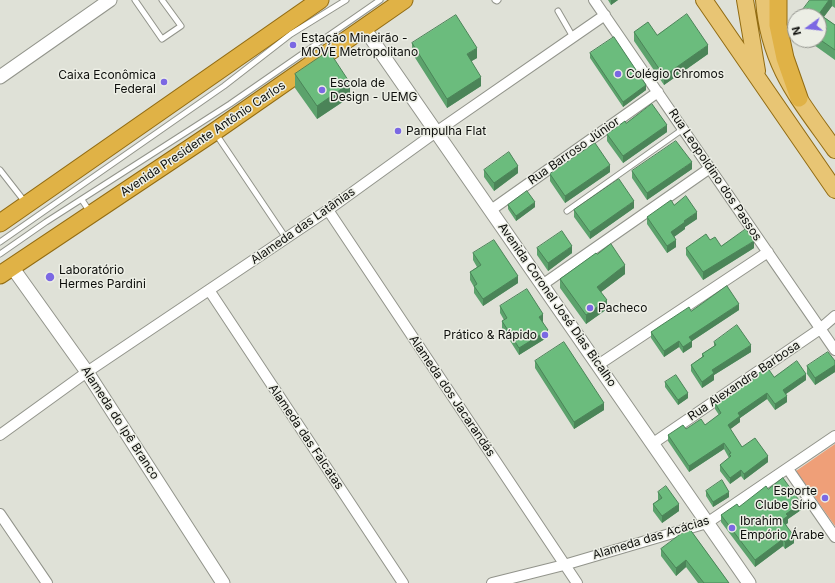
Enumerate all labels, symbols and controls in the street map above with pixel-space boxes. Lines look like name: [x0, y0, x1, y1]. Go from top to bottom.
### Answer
north arrow: [787, 8, 827, 48]
text: N: [789, 25, 804, 37]
place label: Estação Mineirão - MOVE Metropolitano: [301, 31, 418, 59]
marker: Estação Mineirão - MOVE Metropolitano: [288, 40, 298, 50]
place label: Colégio Chromos: [626, 67, 724, 81]
place label: Caixa Econômica Federal: [58, 68, 156, 96]
marker: Colégio Chromos: [613, 69, 623, 79]
place label: Escola de Design - UEMG: [330, 76, 418, 104]
marker: Caixa Econômica Federal: [159, 77, 169, 87]
street label: Avenida Presidente Antônio Carlos: [118, 78, 288, 200]
marker: Escola de Design - UEMG: [317, 85, 327, 95]
street label: Rua Leopoldino dos Passos: [665, 106, 765, 244]
street label: Rua Barroso Júnior: [526, 114, 622, 188]
place label: Pampulha Flat: [406, 124, 486, 138]
marker: Pampulha Flat: [393, 126, 403, 136]
street label: Alameda das Latânias: [248, 185, 358, 267]
street label: Avenida Coronel José Dias Bicalho: [495, 220, 619, 390]
place label: Laboratório Hermes Pardini: [59, 263, 146, 291]
marker: Laboratório Hermes Pardini: [44, 271, 56, 283]
place label: Pacheco: [598, 301, 647, 315]
marker: Pacheco: [585, 303, 595, 313]
place label: Prático & Rápido: [444, 328, 537, 342]
marker: Prático & Rápido: [540, 330, 550, 340]
street label: Alameda dos Jacarandás: [406, 333, 498, 459]
street label: Rua Alexandre Barbosa: [685, 338, 803, 424]
street label: Alameda do Ipê Branco: [78, 364, 162, 482]
street label: Alameda das Falcatas: [265, 382, 347, 492]
place label: Esporte Clube Sírio: [755, 484, 817, 512]
marker: Esporte Clube Sírio: [820, 493, 830, 503]
street label: Alameda das Acácias: [591, 513, 711, 563]
place label: Ibrahim Empório Árabe: [740, 514, 824, 542]
marker: Ibrahim Empório Árabe: [727, 523, 737, 533]

